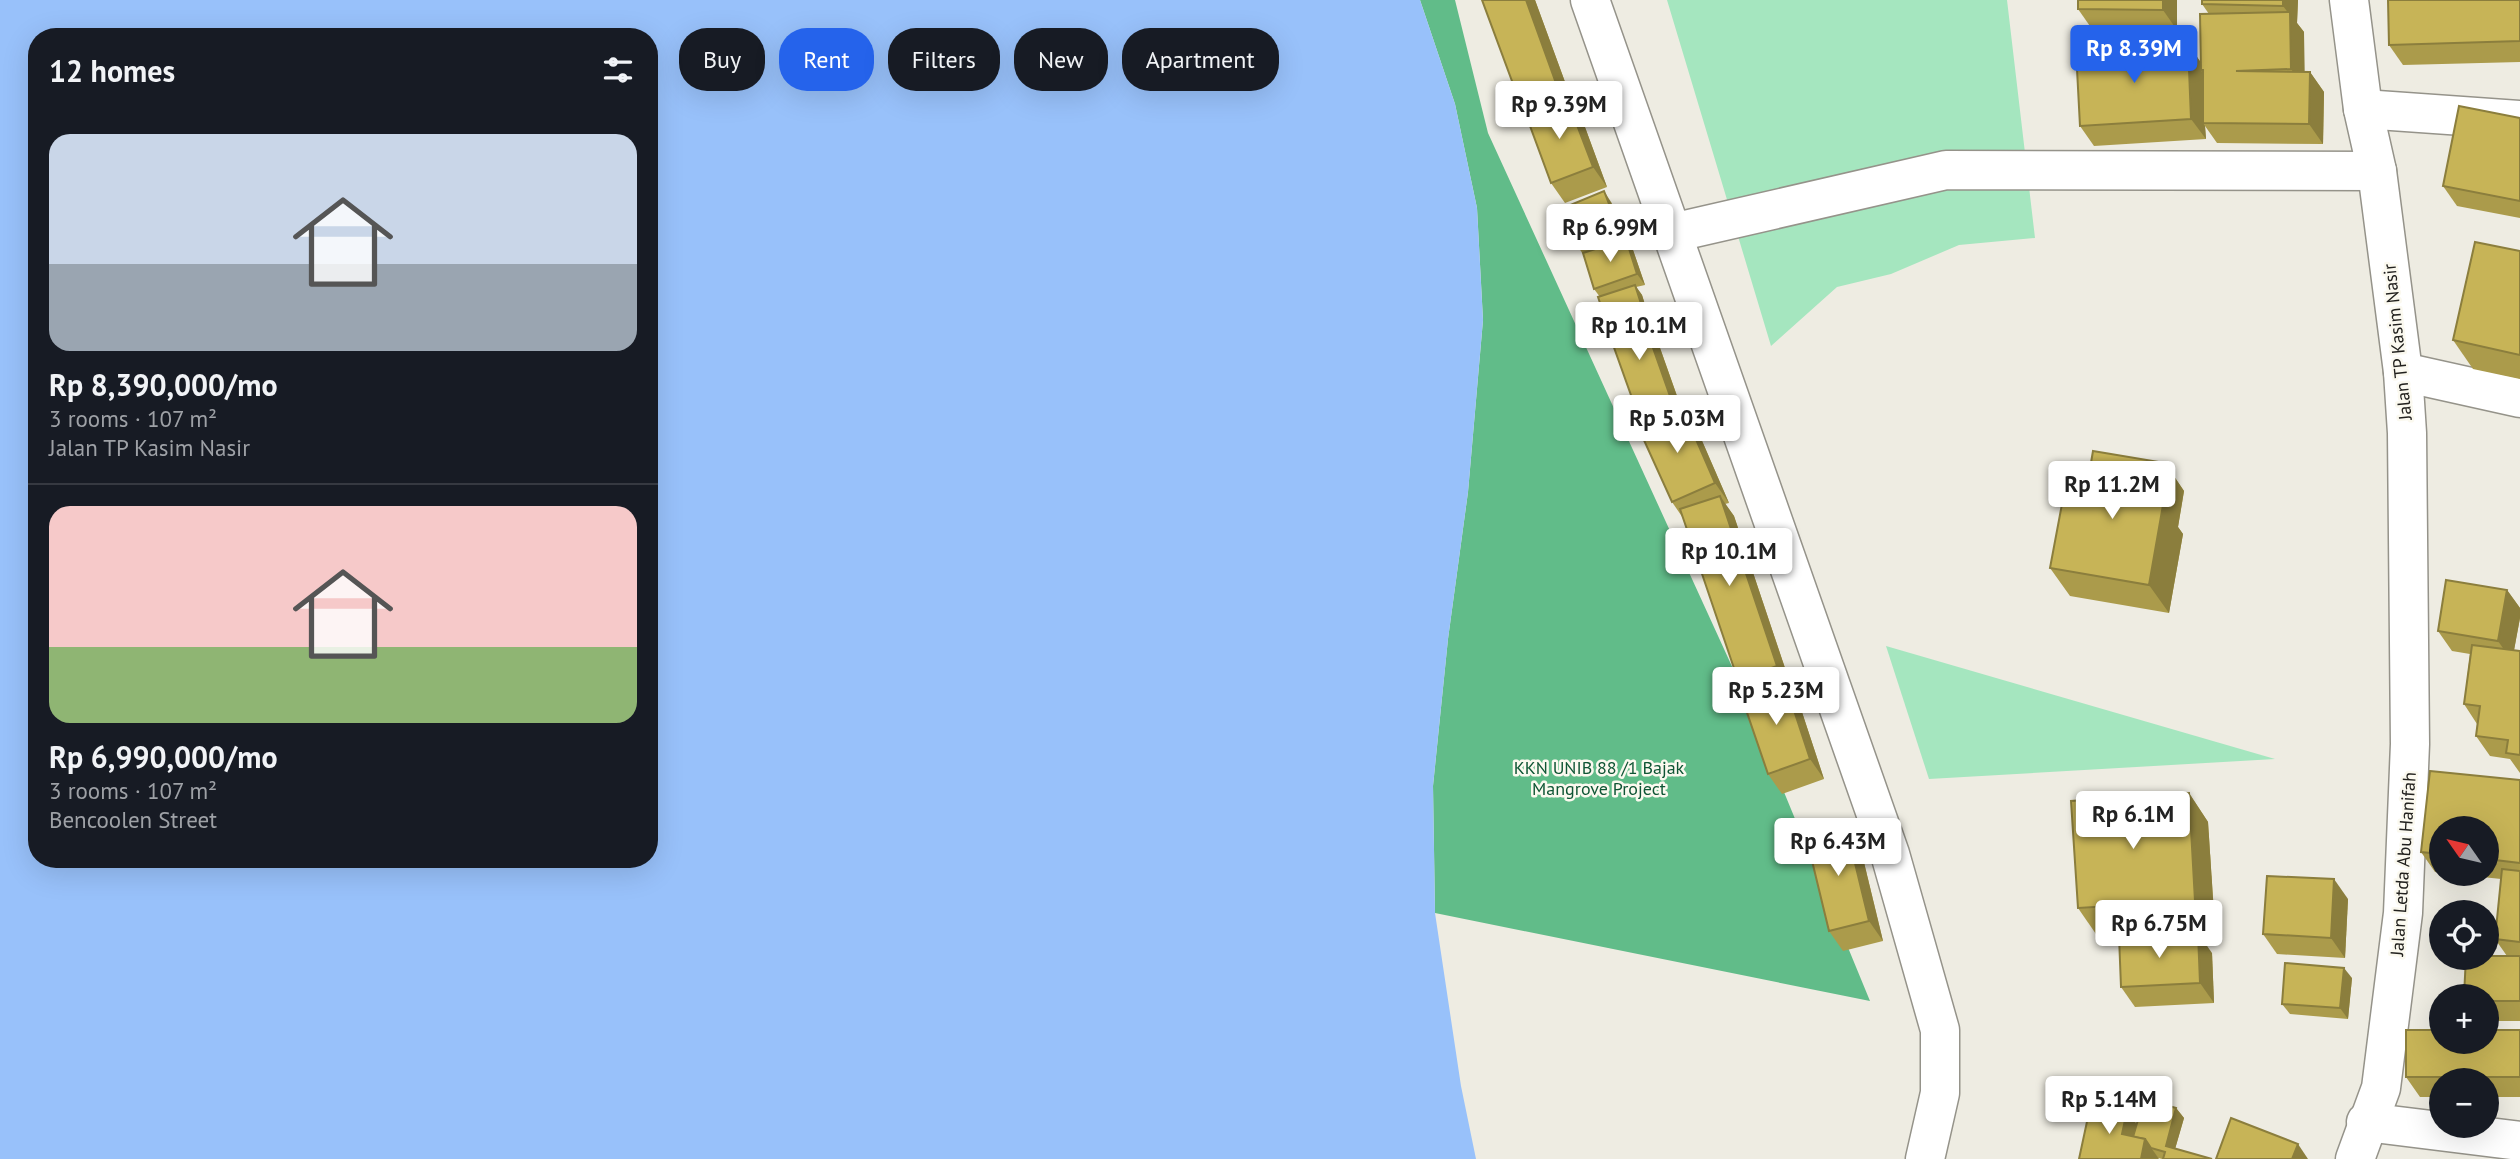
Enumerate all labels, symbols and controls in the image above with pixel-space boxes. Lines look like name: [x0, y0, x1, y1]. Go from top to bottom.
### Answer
pin: Rp 8.39M: [2062, 25, 2206, 85]
chip: Buy: [679, 28, 765, 91]
chip: Rent: [779, 28, 874, 91]
chip: Filters: [888, 28, 1000, 91]
chip: New: [1014, 28, 1108, 91]
chip: Apartment: [1122, 28, 1279, 91]
text: Rp 8.39M: [2086, 33, 2182, 62]
text: 12 homes: [49, 51, 175, 90]
icon: filters: [599, 51, 637, 89]
pin: Rp 9.39M: [1487, 82, 1631, 141]
text: Rp 9.39M: [1511, 89, 1607, 118]
icon: home: [280, 179, 406, 305]
pin: Rp 6.99M: [1538, 204, 1682, 264]
text: Rp 6.99M: [1562, 212, 1658, 241]
street label: Jalan TP Kasim Nasir: [2377, 263, 2417, 422]
pin: Rp 10.1M: [1567, 302, 1711, 362]
text: Rp 10.1M: [1591, 310, 1687, 339]
text: Rp 8,390,000/mo: [49, 365, 278, 404]
pin: Rp 5.03M: [1605, 396, 1749, 455]
text: Rp 5.03M: [1629, 403, 1725, 432]
text: 3 rooms · 107 m²: [49, 404, 217, 433]
text: Jalan TP Kasim Nasir: [49, 433, 250, 462]
pin: Rp 11.2M: [2040, 462, 2184, 521]
text: Rp 11.2M: [2064, 469, 2160, 498]
pin: Rp 10.1M: [1657, 528, 1801, 588]
text: Rp 10.1M: [1681, 536, 1777, 565]
icon: home: [280, 551, 406, 677]
pin: Rp 5.23M: [1704, 668, 1848, 727]
text: Rp 5.23M: [1728, 675, 1824, 704]
text: Rp 6,990,000/mo: [49, 737, 278, 776]
park label: KKN UNIB 88 /1 Bajak Mangrove Project: [1514, 756, 1685, 800]
street label: Jalan Letda Abu Hanifah: [2385, 771, 2421, 958]
text: 3 rooms · 107 m²: [49, 776, 217, 805]
pin: Rp 6.1M: [2068, 792, 2198, 851]
text: Rp 6.1M: [2092, 799, 2174, 828]
text: Bencoolen Street: [49, 805, 217, 834]
north arrow: [2429, 816, 2499, 886]
map controls: [2429, 816, 2499, 1138]
pin: Rp 6.43M: [1766, 818, 1910, 878]
text: Rp 6.43M: [1790, 826, 1886, 855]
pin: Rp 6.75M: [2087, 900, 2231, 960]
button: locate: [2429, 900, 2499, 970]
text: Rp 6.75M: [2111, 908, 2207, 937]
button: +: [2429, 984, 2499, 1054]
button: −: [2429, 1068, 2499, 1138]
pin: Rp 5.14M: [2037, 1076, 2181, 1136]
text: Rp 5.14M: [2061, 1084, 2157, 1113]

